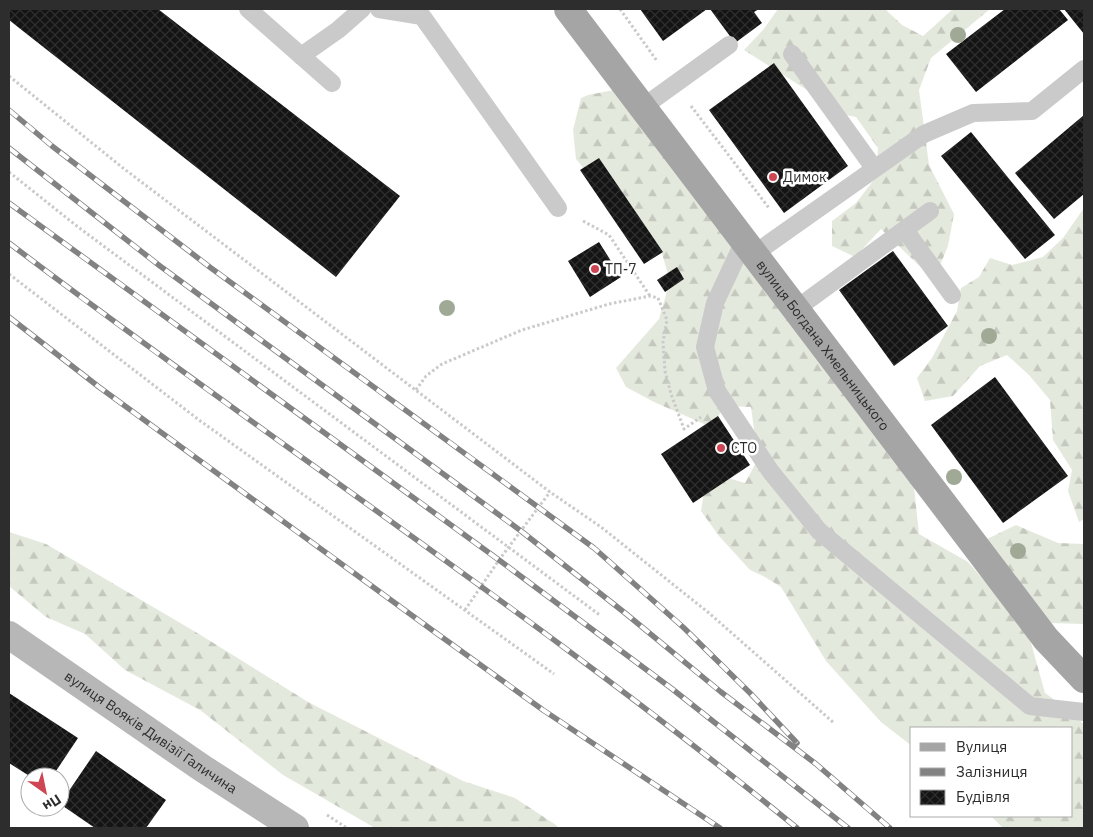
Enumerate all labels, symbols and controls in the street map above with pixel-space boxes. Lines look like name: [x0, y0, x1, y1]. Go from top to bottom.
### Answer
place label: Димок: [783, 168, 827, 186]
marker: Димок: [767, 171, 779, 183]
street label: вулиця Богдана Хмельницького: [753, 256, 894, 434]
place label: ТП-7: [605, 260, 637, 278]
marker: ТП-7: [589, 263, 601, 275]
place label: СТО: [731, 439, 757, 457]
marker: СТО: [715, 442, 727, 454]
street label: вулиця Вояків Дивізії Галичина: [61, 667, 241, 798]
legend: [910, 727, 1073, 817]
text: Вулиця: [956, 737, 1007, 756]
text: Залізниця: [956, 762, 1027, 781]
north arrow: [20, 767, 70, 817]
text: Будівля: [956, 787, 1010, 806]
text: Пн: [39, 790, 65, 815]

